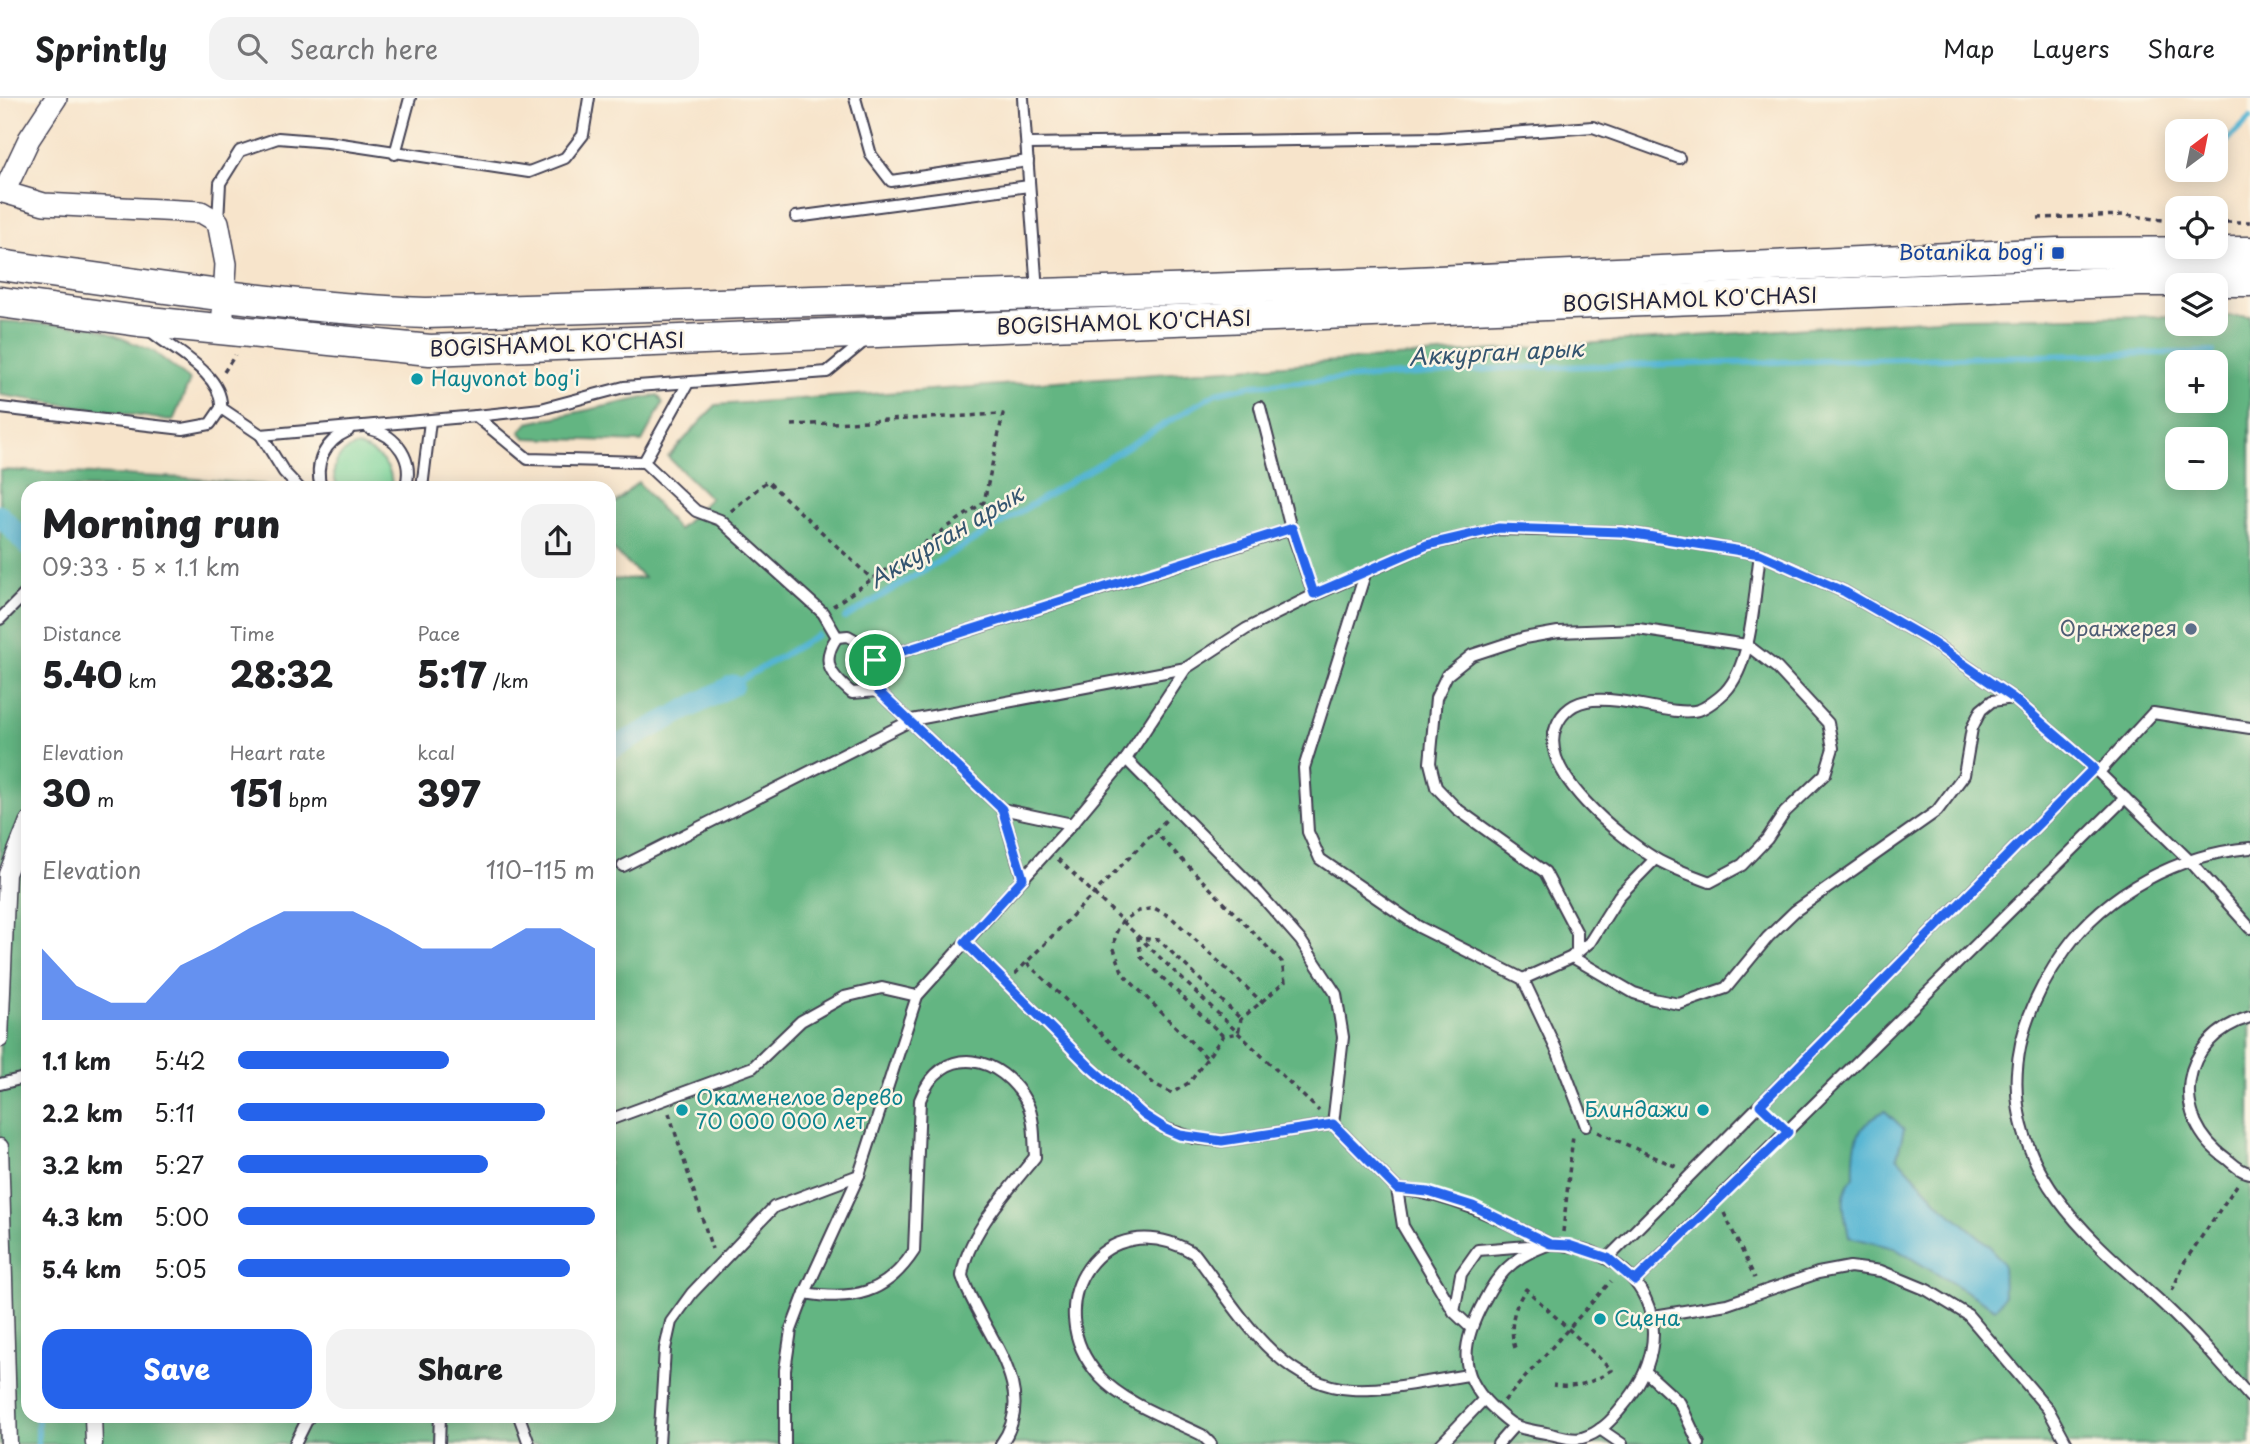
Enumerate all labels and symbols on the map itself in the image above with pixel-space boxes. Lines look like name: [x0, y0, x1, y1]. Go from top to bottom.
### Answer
north arrow: [2165, 119, 2228, 182]
place label: Botanika bog'i: [1898, 235, 2044, 267]
marker: Botanika bog'i: [2050, 245, 2066, 261]
street label: BOGISHAMOL KO'CHASI: [1562, 278, 1818, 318]
street label: BOGISHAMOL KO'CHASI: [996, 301, 1252, 341]
street label: BOGISHAMOL KO'CHASI: [429, 323, 685, 363]
water label: Аккурган арык: [1408, 329, 1586, 374]
place label: Hayvonot bog'i: [431, 361, 580, 393]
marker: Hayvonot bog'i: [409, 371, 425, 387]
water label: Аккурган арык: [861, 475, 1031, 596]
place label: Оранжерея: [2059, 611, 2177, 643]
marker: Оранжерея: [2183, 621, 2199, 637]
pin: [845, 630, 905, 690]
place label: Окаменелое дерево 70 000 000 лет: [696, 1080, 903, 1136]
place label: Блиндажи: [1584, 1092, 1689, 1124]
marker: Окаменелое дерево 70 000 000 лет: [674, 1102, 690, 1118]
marker: Блиндажи: [1695, 1102, 1711, 1118]
place label: Сцена: [1614, 1301, 1680, 1333]
marker: Сцена: [1592, 1311, 1608, 1327]

